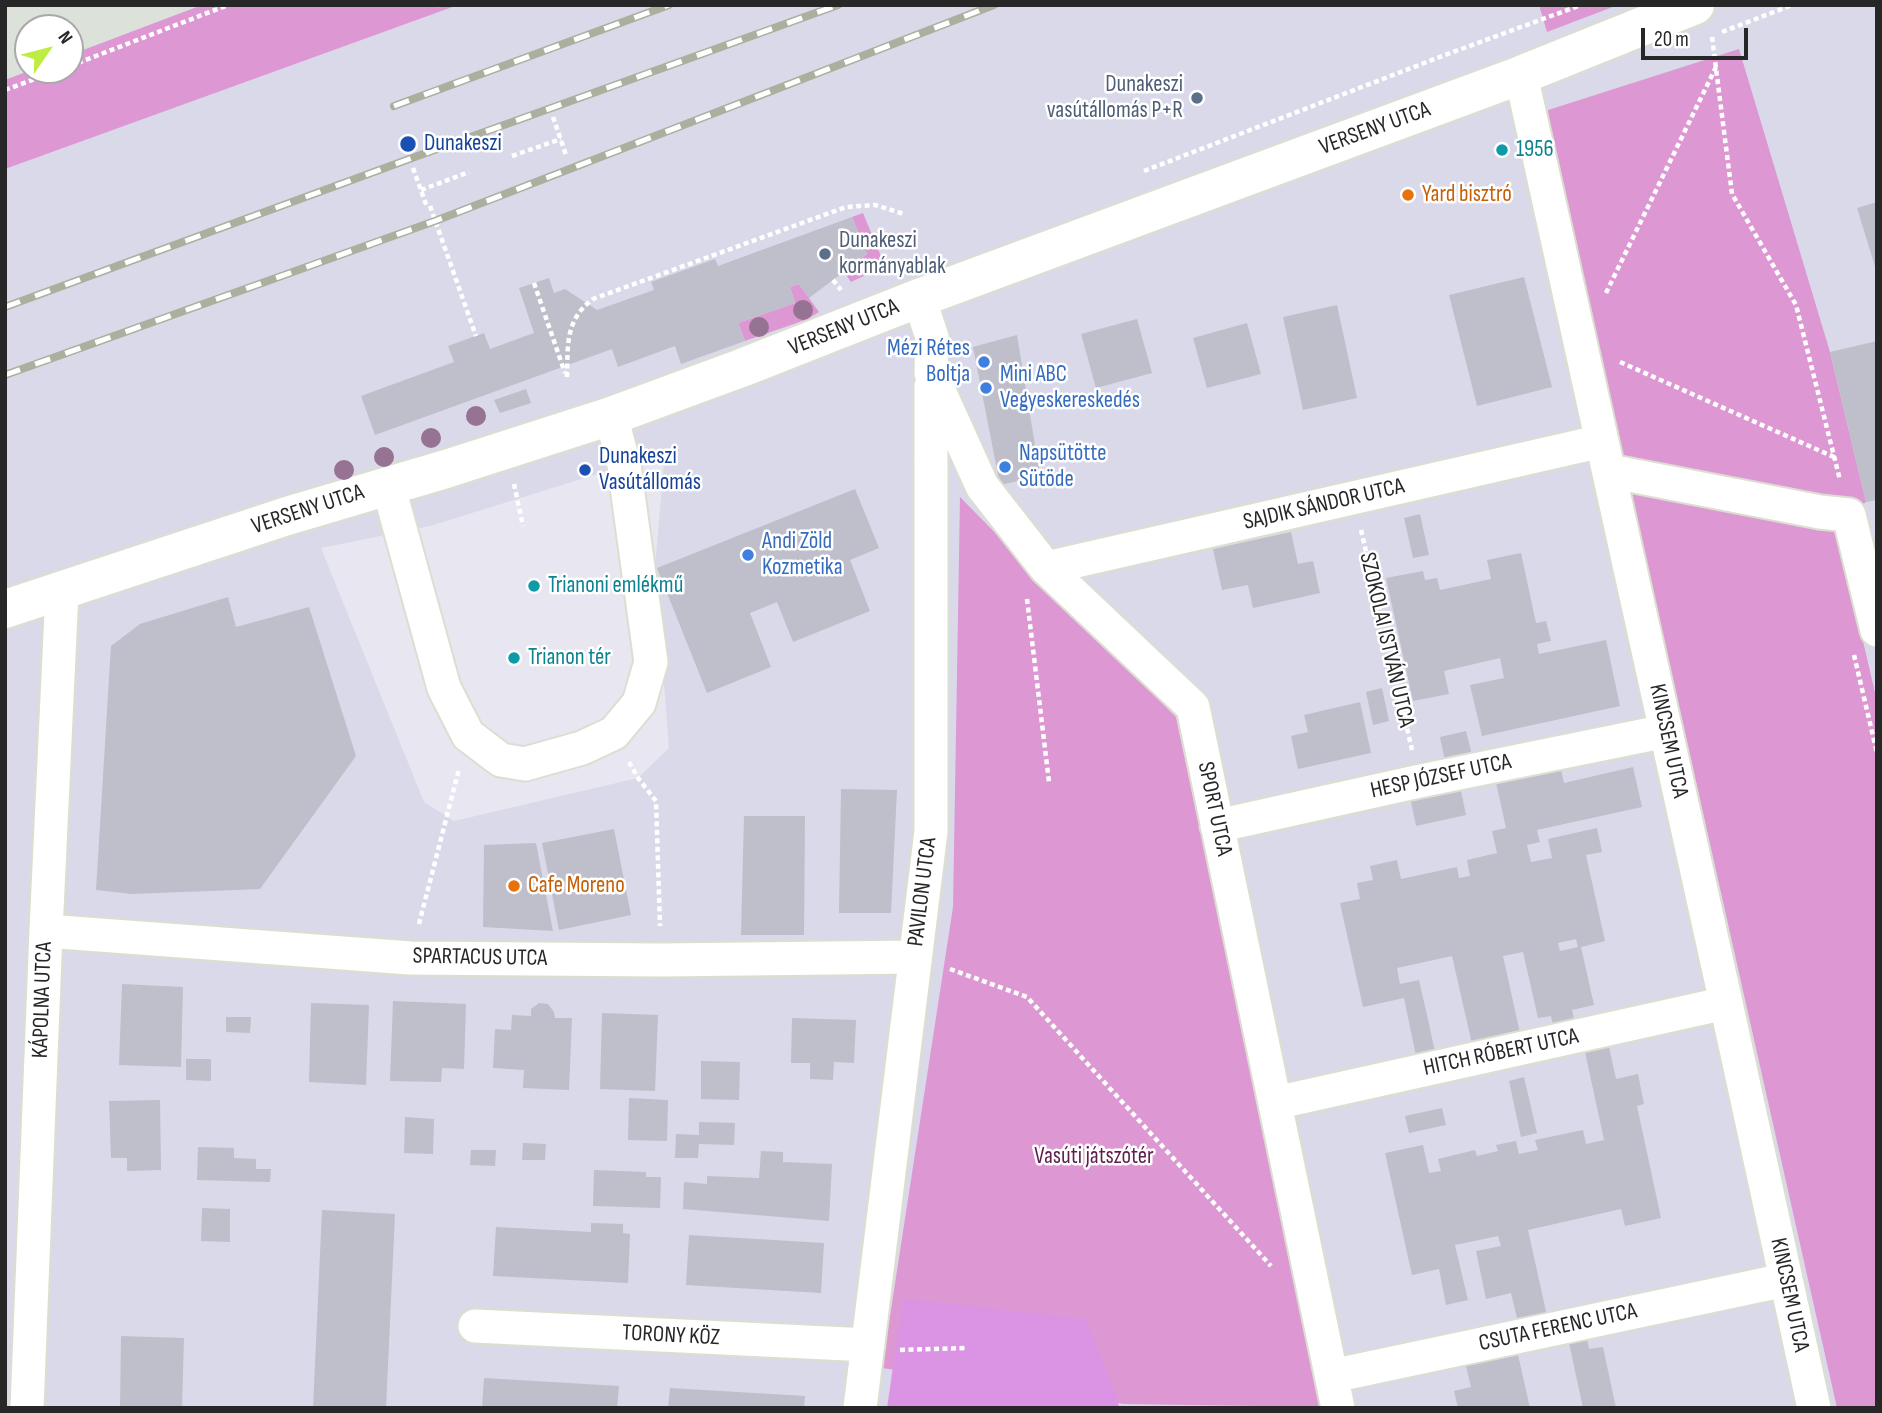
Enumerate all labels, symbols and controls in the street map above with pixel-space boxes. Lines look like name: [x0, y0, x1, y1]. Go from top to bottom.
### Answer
north arrow: [14, 14, 84, 84]
scale bar: [1644, 14, 1751, 58]
text: N: [53, 27, 77, 49]
text: 20 m: [1654, 27, 1689, 52]
place label: Dunakeszi vasútállomás P+R: [1047, 71, 1183, 125]
marker: Dunakeszi vasútállomás P+R: [1189, 90, 1205, 106]
street label: VERSENY UTCA: [1316, 96, 1434, 162]
place label: Dunakeszi: [424, 130, 502, 158]
marker: Dunakeszi: [398, 134, 418, 154]
place label: 1956: [1516, 136, 1554, 164]
marker: 1956: [1494, 142, 1510, 158]
place label: Yard bisztró: [1422, 181, 1512, 209]
marker: Yard bisztró: [1400, 187, 1416, 203]
place label: Dunakeszi kormányablak: [839, 227, 946, 281]
marker: Dunakeszi kormányablak: [817, 246, 833, 262]
street label: VERSENY UTCA: [785, 293, 903, 363]
place label: Mézi Rétes Boltja: [887, 335, 970, 389]
marker: Mézi Rétes Boltja: [976, 354, 992, 370]
place label: Mini ABC Vegyeskereskedés: [1000, 361, 1140, 415]
marker: Mini ABC Vegyeskereskedés: [978, 380, 994, 396]
place label: Napsütötte Sütöde: [1019, 440, 1106, 494]
place label: Dunakeszi Vasútállomás: [599, 443, 701, 497]
marker: Napsütötte Sütöde: [997, 459, 1013, 475]
marker: Dunakeszi Vasútállomás: [577, 462, 593, 478]
street label: SAJDIK SÁNDOR UTCA: [1241, 473, 1407, 537]
street label: VERSENY UTCA: [249, 479, 367, 541]
place label: Andi Zöld Kozmetika: [762, 528, 842, 582]
marker: Andi Zöld Kozmetika: [740, 547, 756, 563]
street label: SZOKOLAI ISTVÁN UTCA: [1352, 550, 1420, 730]
place label: Trianoni emlékmű: [548, 572, 683, 600]
marker: Trianoni emlékmű: [526, 578, 542, 594]
place label: Trianon tér: [528, 644, 611, 672]
marker: Trianon tér: [506, 650, 522, 666]
street label: KINCSEM UTCA: [1642, 681, 1694, 801]
street label: HESP JÓZSEF UTCA: [1368, 749, 1514, 805]
street label: SPORT UTCA: [1191, 759, 1237, 859]
street label: PAVILON UTCA: [903, 836, 943, 948]
place label: Cafe Moreno: [528, 872, 625, 900]
marker: Cafe Moreno: [506, 878, 522, 894]
street label: KÁPOLNA UTCA: [27, 941, 59, 1059]
street label: SPARTACUS UTCA: [412, 943, 548, 973]
street label: HITCH RÓBERT UTCA: [1421, 1023, 1581, 1083]
park label: Vasúti játszótér: [1034, 1143, 1154, 1171]
street label: KINCSEM UTCA: [1763, 1235, 1815, 1355]
street label: CSUTA FERENC UTCA: [1476, 1298, 1640, 1358]
street label: TORONY KÖZ: [621, 1320, 721, 1352]

